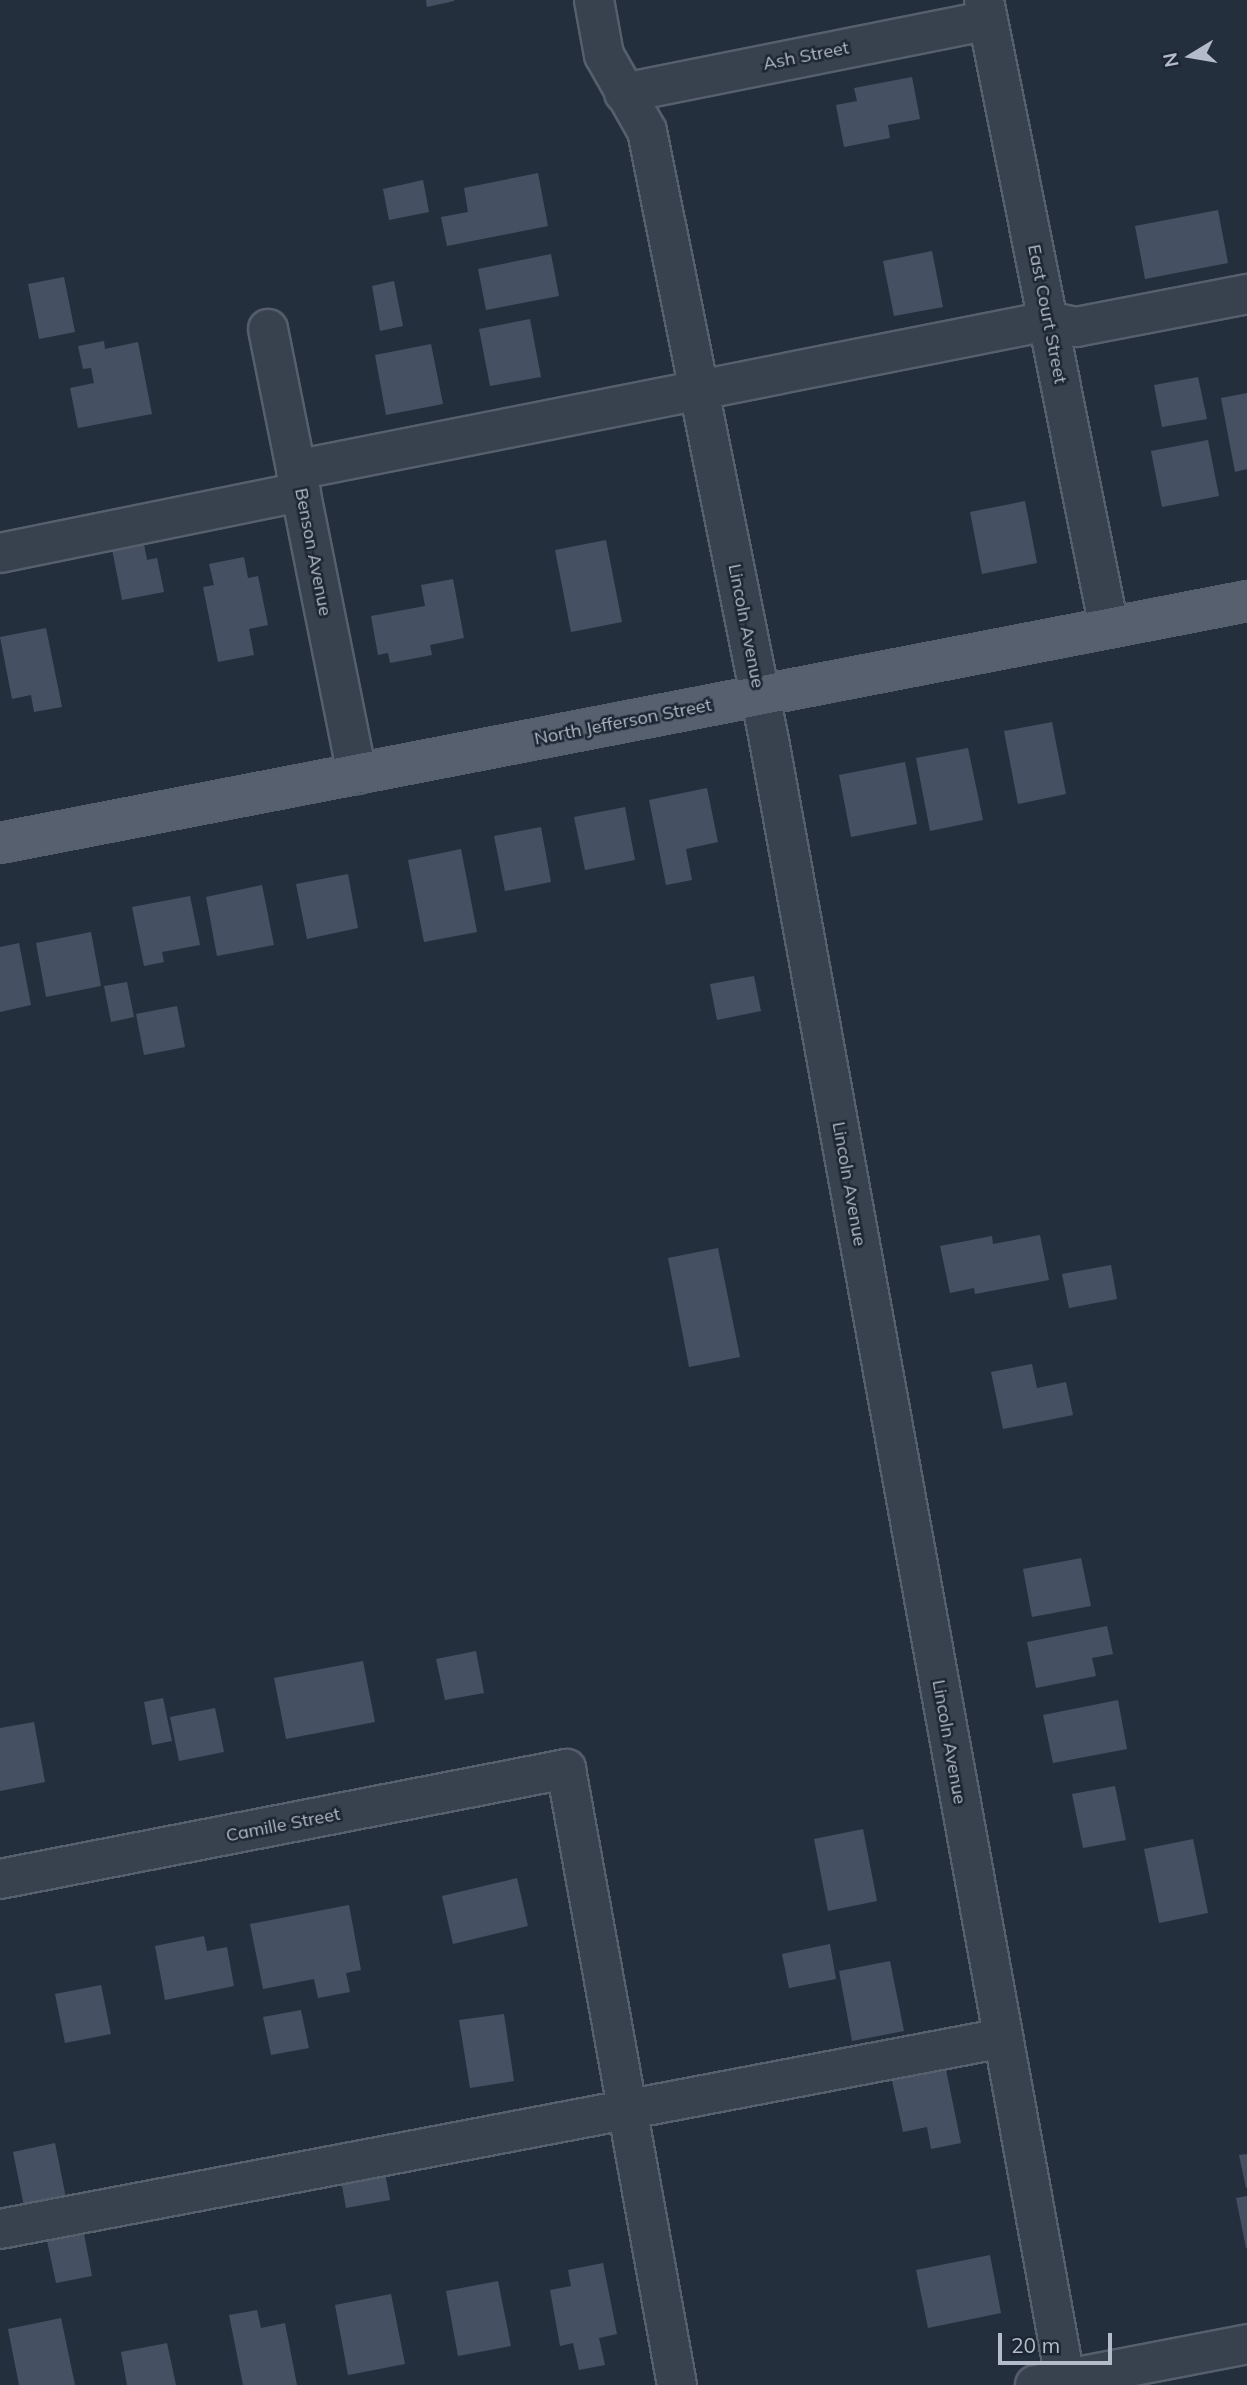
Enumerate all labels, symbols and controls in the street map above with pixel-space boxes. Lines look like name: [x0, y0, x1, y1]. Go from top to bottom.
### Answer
north arrow: [1156, 21, 1226, 91]
street label: Ash Street: [761, 37, 851, 75]
text: N: [1157, 51, 1184, 69]
street label: East Court Street: [1023, 243, 1071, 385]
street label: Benson Avenue: [290, 486, 336, 618]
street label: Lincoln Avenue: [723, 562, 769, 690]
street label: North Jefferson Street: [533, 694, 713, 750]
street label: Lincoln Avenue: [827, 1120, 871, 1248]
street label: Lincoln Avenue: [927, 1678, 971, 1806]
street label: Camille Street: [224, 1803, 342, 1847]
scale bar: [1002, 2318, 1116, 2362]
text: 20 m: [1011, 2332, 1060, 2358]

